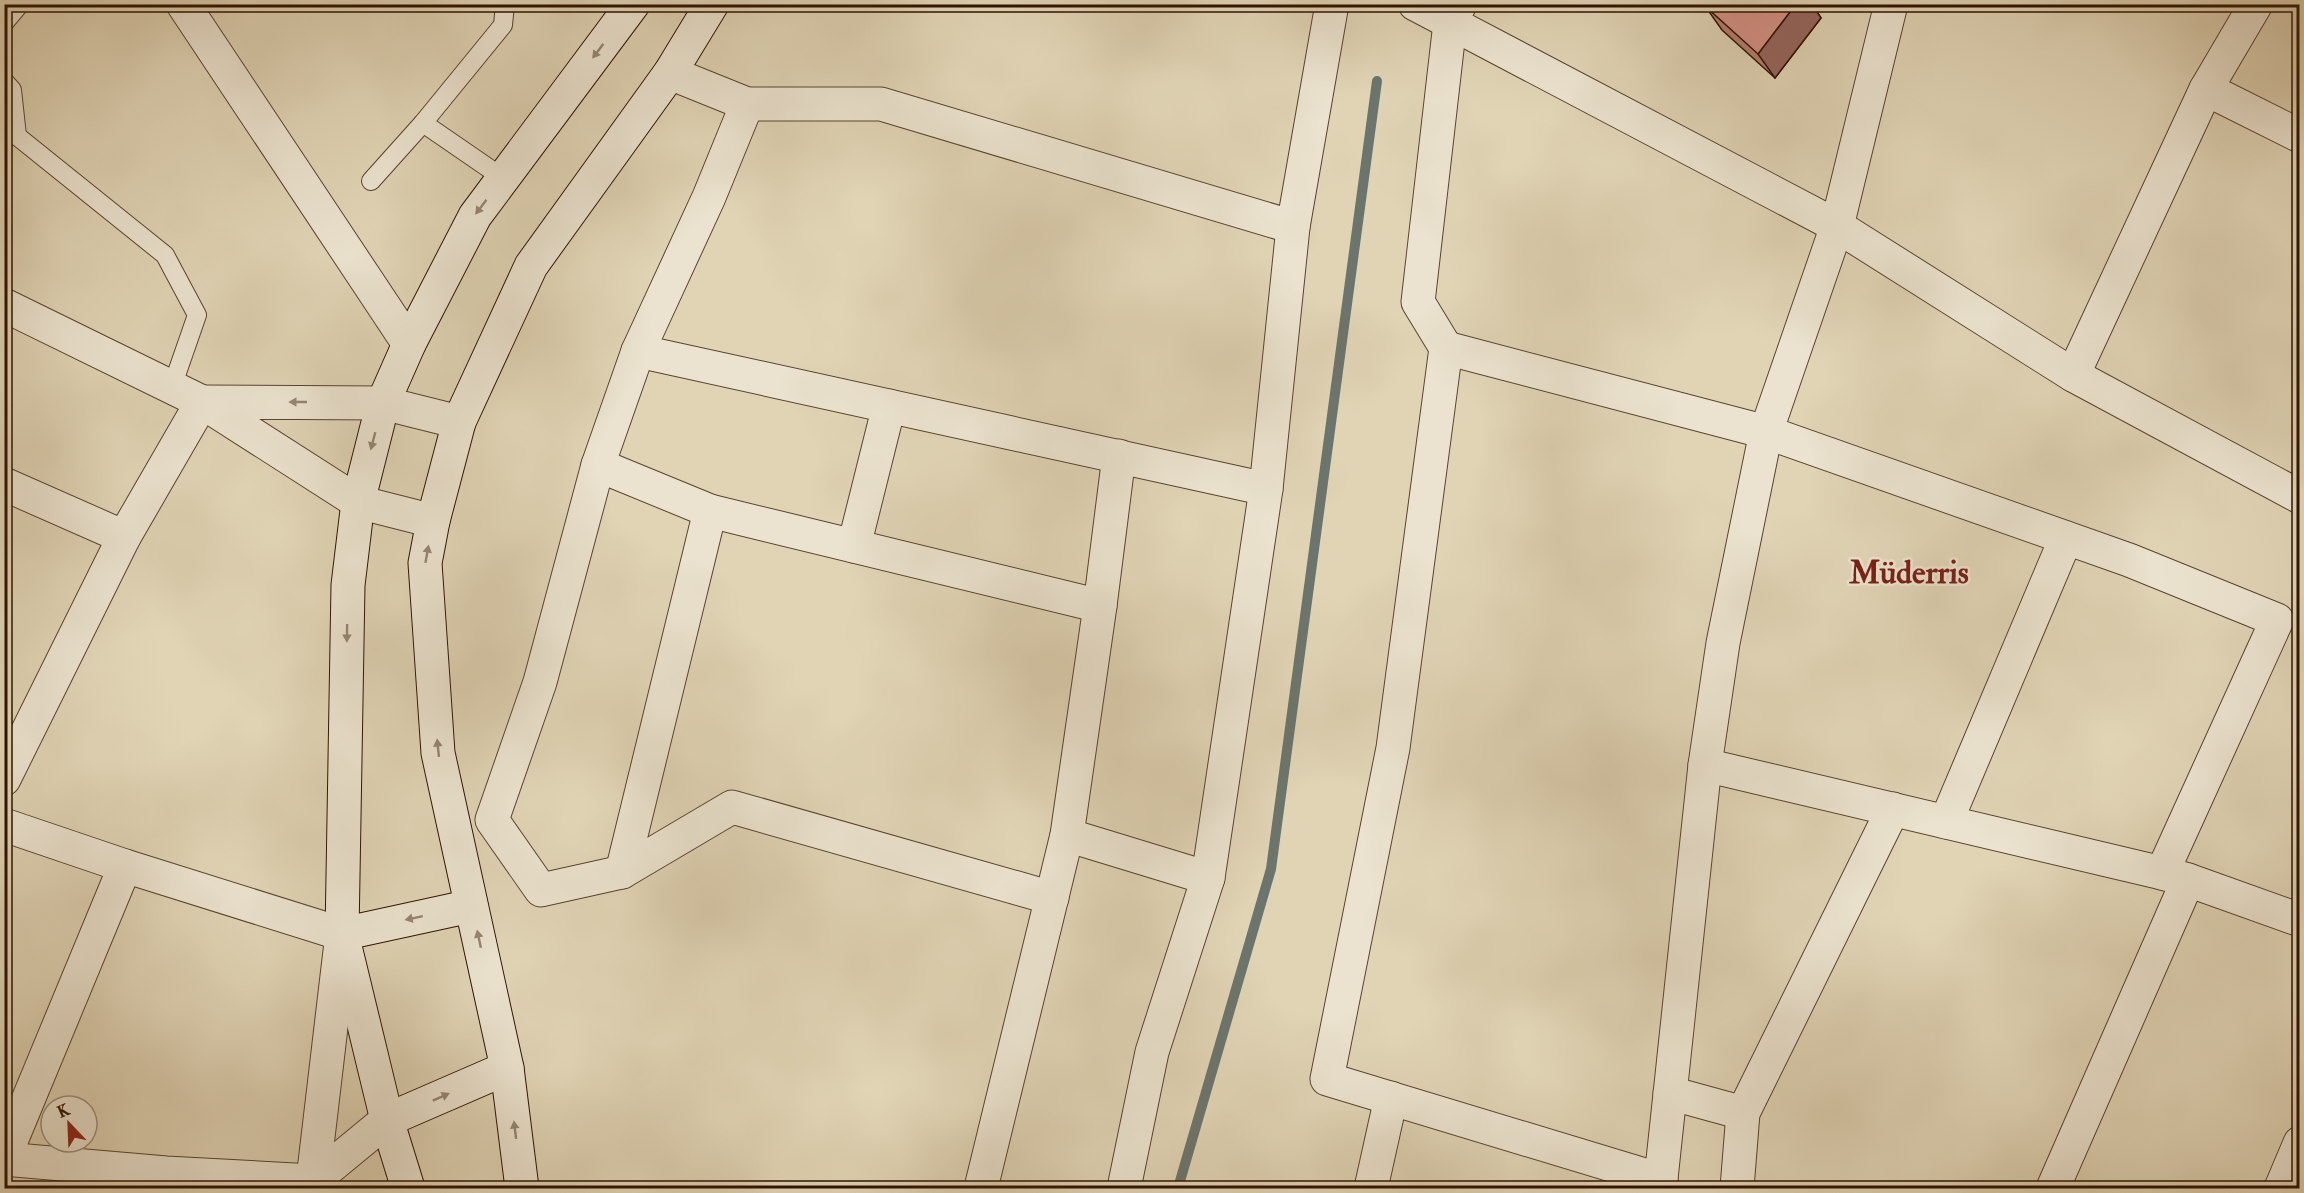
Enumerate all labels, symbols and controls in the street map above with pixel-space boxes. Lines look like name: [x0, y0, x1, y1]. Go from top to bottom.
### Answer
one-way arrow: [593, 44, 605, 59]
one-way arrow: [475, 199, 487, 215]
one-way arrow: [289, 397, 308, 407]
one-way arrow: [368, 431, 378, 450]
one-way arrow: [423, 544, 432, 563]
district label: Müderris: [1848, 553, 1969, 593]
one-way arrow: [342, 623, 352, 642]
one-way arrow: [433, 739, 443, 758]
one-way arrow: [404, 914, 423, 923]
one-way arrow: [473, 930, 483, 948]
one-way arrow: [432, 1092, 450, 1101]
north arrow: [39, 1094, 99, 1154]
text: K: [54, 1099, 73, 1123]
one-way arrow: [510, 1121, 519, 1140]

